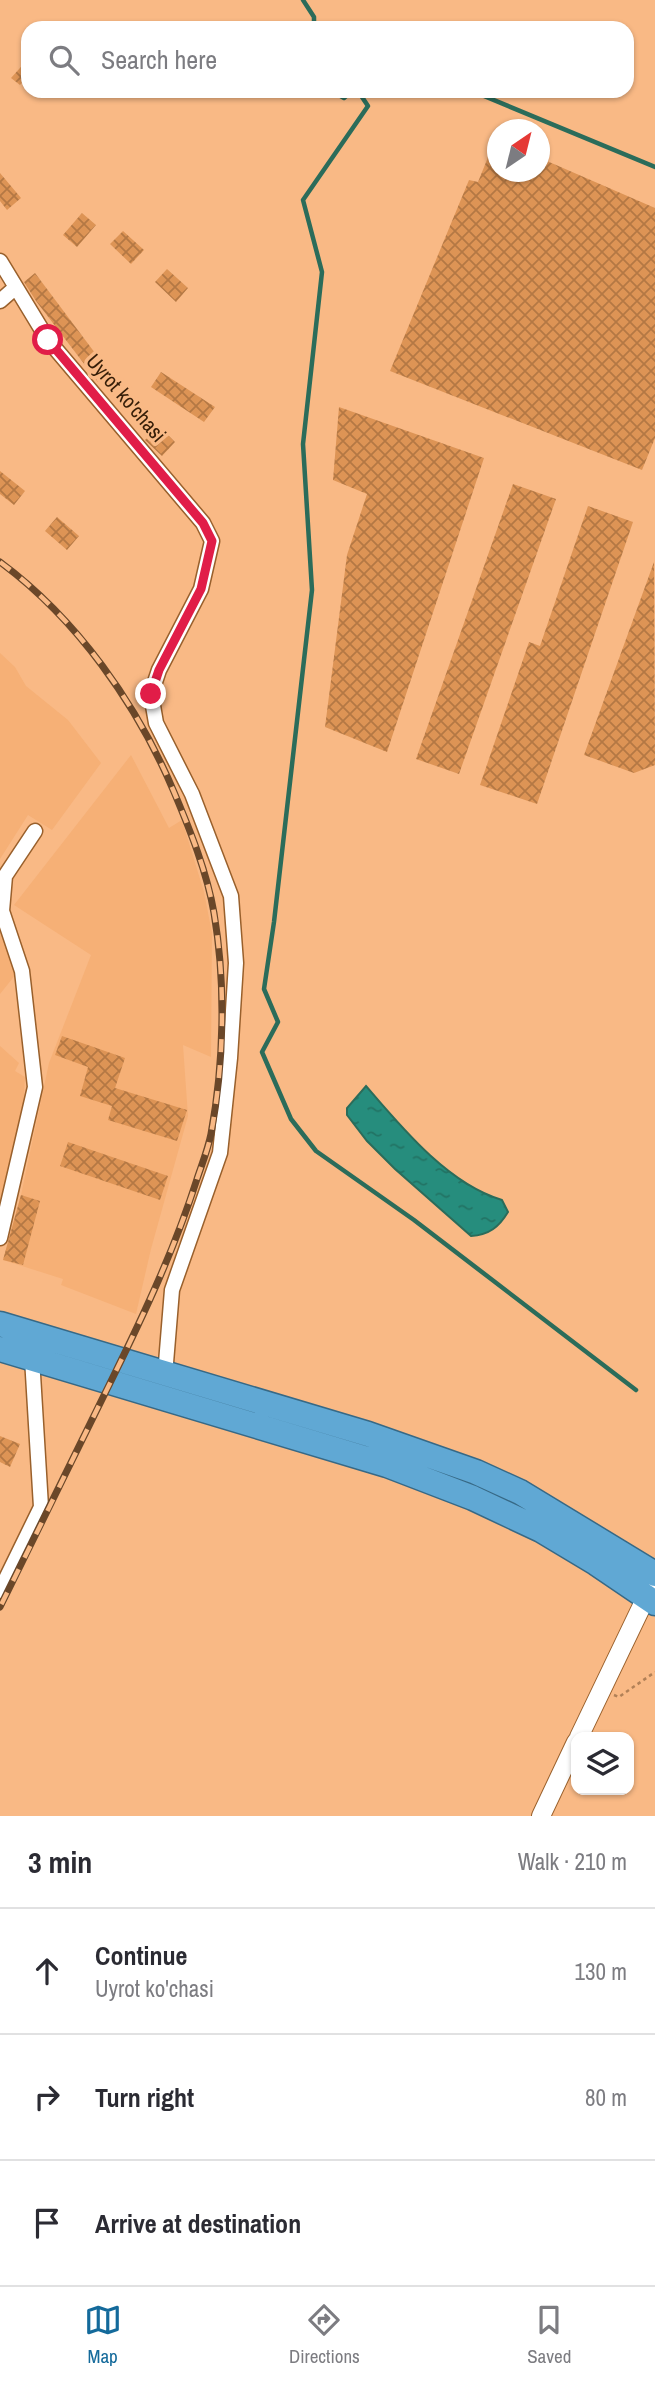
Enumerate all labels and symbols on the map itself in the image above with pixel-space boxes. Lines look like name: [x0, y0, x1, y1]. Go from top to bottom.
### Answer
north arrow: [487, 119, 550, 182]
route start: [32, 324, 63, 355]
street label: Uyrot ko'chasi: [80, 347, 173, 448]
route end: [135, 678, 166, 709]

